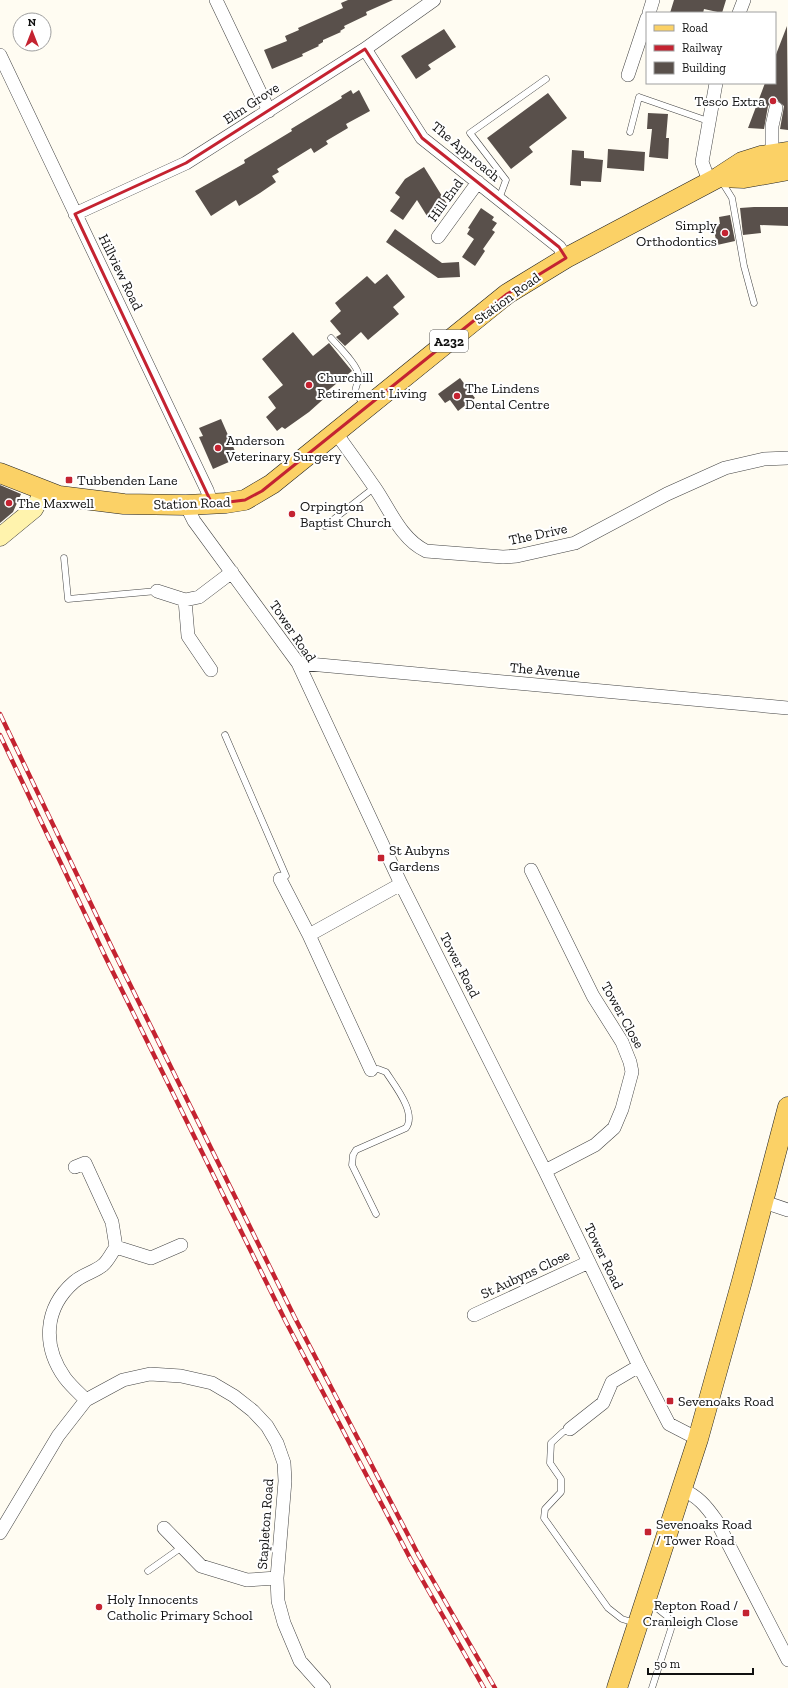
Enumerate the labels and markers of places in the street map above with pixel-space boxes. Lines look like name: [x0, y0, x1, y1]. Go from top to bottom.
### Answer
place label: Tesco Extra: [694, 93, 765, 110]
marker: Tesco Extra: [768, 96, 778, 106]
place label: Simply Orthodontics: [636, 217, 718, 250]
marker: Simply Orthodontics: [720, 228, 730, 238]
place label: Churchill Retirement Living: [317, 369, 427, 402]
marker: Churchill Retirement Living: [304, 380, 314, 390]
place label: The Lindens Dental Centre: [465, 380, 550, 413]
marker: The Lindens Dental Centre: [452, 391, 462, 401]
place label: Anderson Veterinary Surgery: [225, 432, 342, 465]
marker: Anderson Veterinary Surgery: [213, 443, 223, 453]
place label: Tubbenden Lane: [77, 472, 178, 489]
marker: Tubbenden Lane: [64, 475, 74, 485]
place label: The Maxwell: [17, 495, 94, 512]
marker: The Maxwell: [4, 498, 14, 508]
place label: Orpington Baptist Church: [300, 498, 392, 531]
marker: Orpington Baptist Church: [287, 509, 297, 519]
place label: St Aubyns Gardens: [389, 842, 450, 875]
marker: St Aubyns Gardens: [376, 853, 386, 863]
place label: Sevenoaks Road: [678, 1393, 774, 1410]
marker: Sevenoaks Road: [665, 1396, 675, 1406]
place label: Sevenoaks Road / Tower Road: [656, 1516, 752, 1549]
marker: Sevenoaks Road / Tower Road: [643, 1527, 653, 1537]
place label: Holy Innocents Catholic Primary School: [107, 1591, 253, 1624]
place label: Repton Road / Cranleigh Close: [643, 1597, 738, 1630]
marker: Holy Innocents Catholic Primary School: [94, 1602, 104, 1612]
marker: Repton Road / Cranleigh Close: [741, 1608, 751, 1618]

